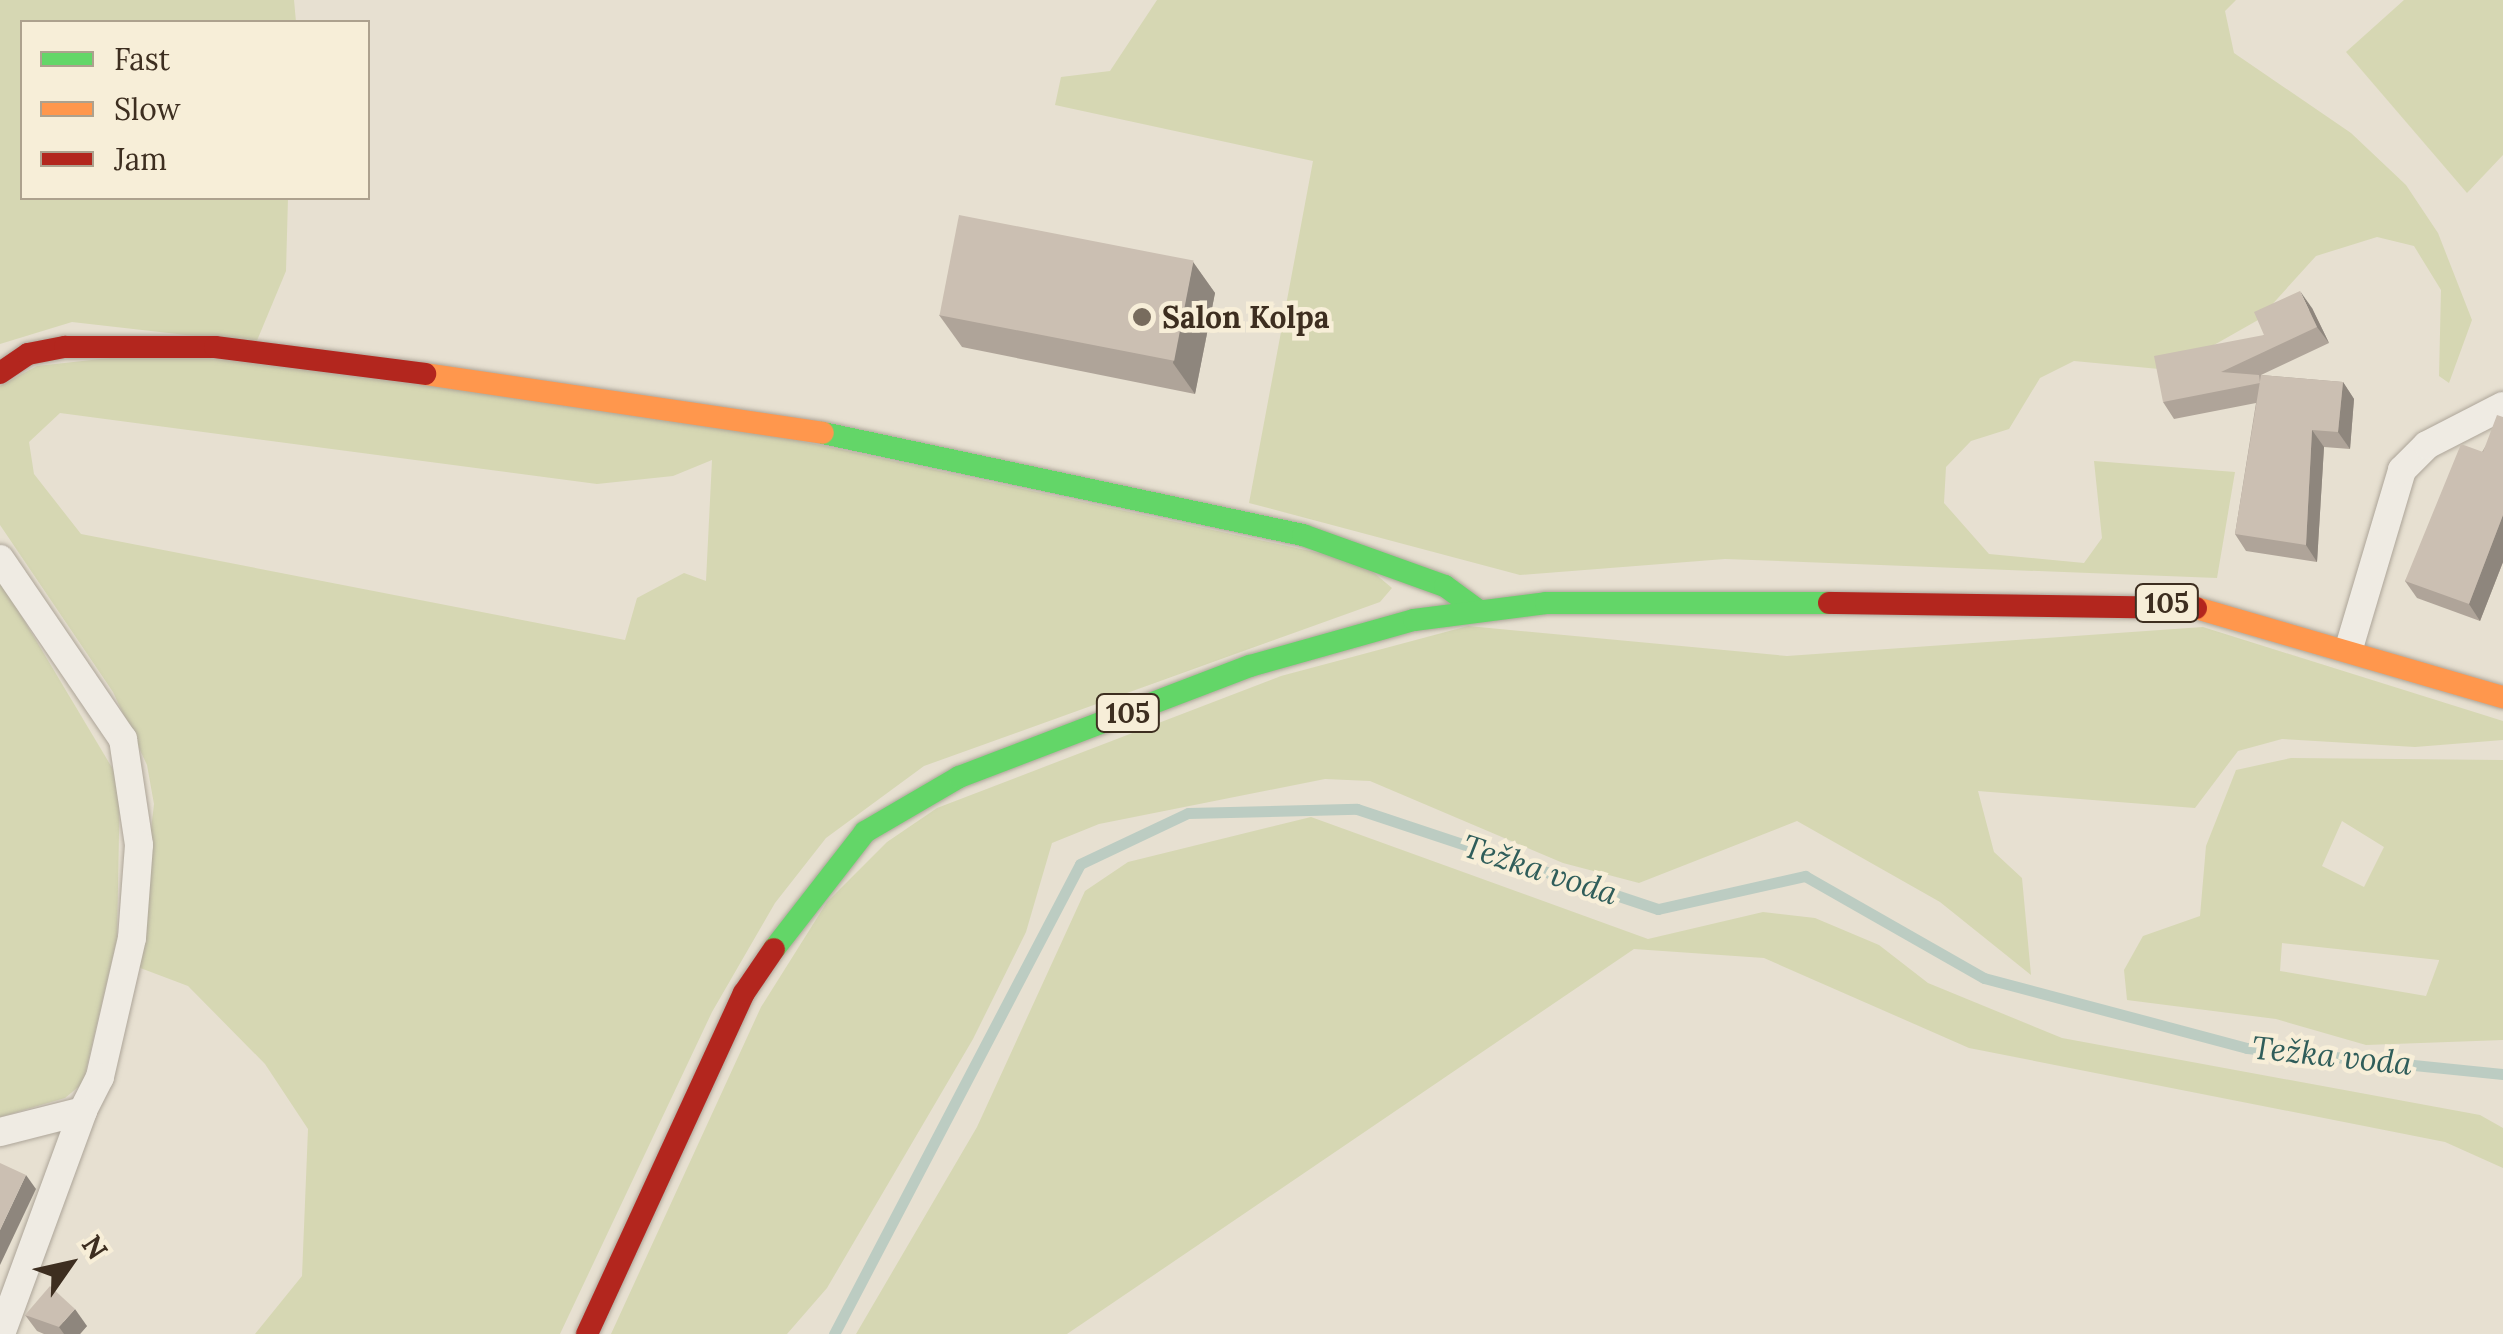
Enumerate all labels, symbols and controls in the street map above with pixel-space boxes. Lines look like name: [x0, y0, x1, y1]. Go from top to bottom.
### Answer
legend: [20, 20, 370, 200]
text: Fast: [114, 40, 170, 78]
text: Slow: [114, 90, 180, 128]
text: Jam: [114, 140, 167, 178]
place label: Salon Kolpa: [1162, 299, 1329, 335]
marker: Salon Kolpa: [1131, 306, 1153, 328]
road number: 105: [2134, 580, 2200, 626]
road number: 105: [1096, 690, 1160, 736]
water label: Težka voda: [1458, 827, 1622, 913]
water label: Težka voda: [2250, 1029, 2414, 1083]
north arrow: [20, 1214, 120, 1314]
text: N: [74, 1228, 116, 1266]

